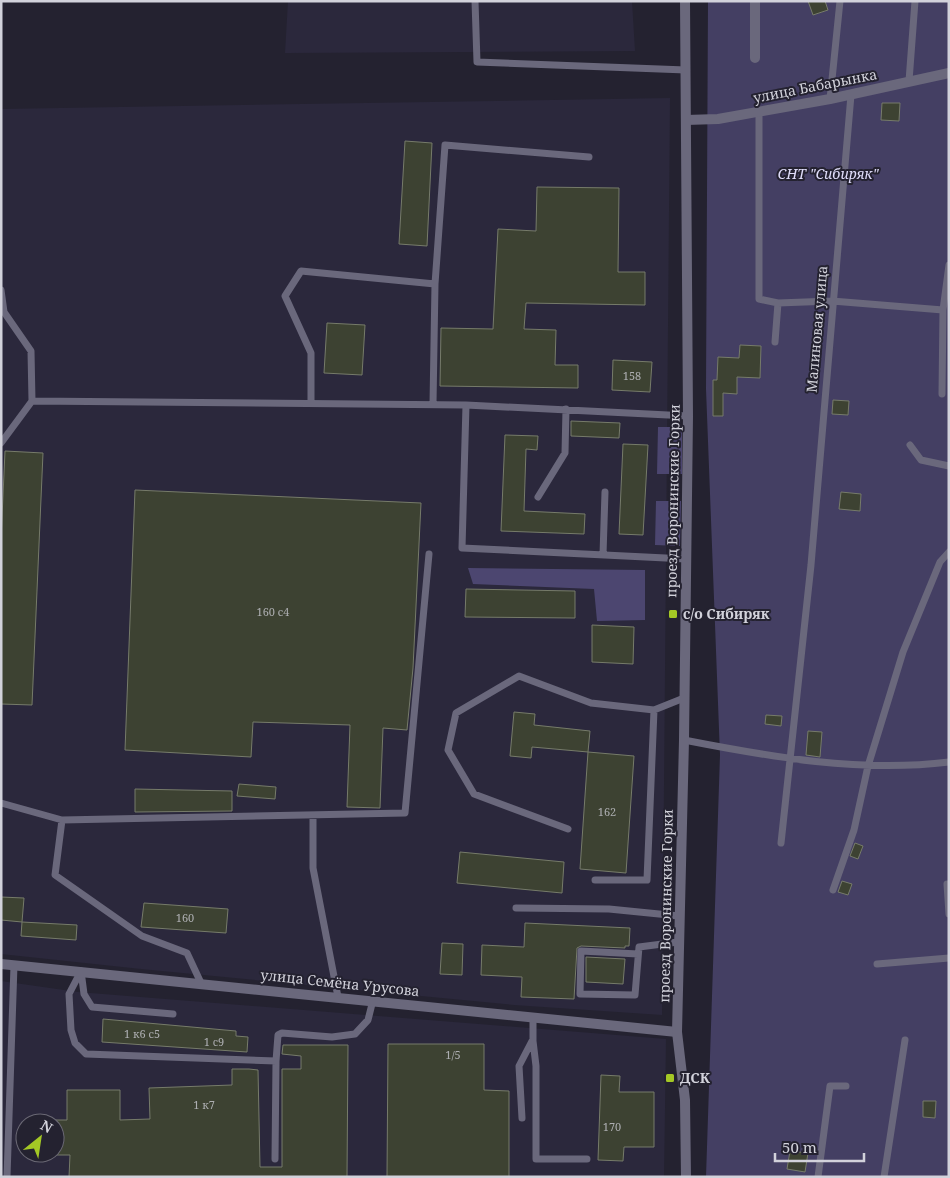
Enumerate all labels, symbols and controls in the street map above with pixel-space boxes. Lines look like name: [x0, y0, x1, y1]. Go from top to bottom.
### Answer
street label: улица Бабарынка: [751, 64, 878, 107]
park label: СНТ "Сибиряк": [778, 164, 880, 183]
street label: Малиновая улица: [801, 265, 832, 393]
house number: 158: [623, 368, 641, 383]
street label: проезд Воронинские Горки: [661, 404, 684, 598]
house number: 160 с4: [257, 604, 289, 619]
place label: с/о Сибиряк: [683, 604, 770, 623]
marker: с/о Сибиряк: [667, 608, 679, 620]
house number: 162: [598, 804, 616, 819]
street label: проезд Воронинские Горки: [654, 809, 677, 1003]
house number: 160: [176, 910, 194, 925]
street label: улица Семёна Урусова: [260, 965, 420, 1000]
house number: 1 к6 с5: [124, 1026, 160, 1041]
house number: 1 c9: [204, 1034, 224, 1049]
house number: 1/5: [445, 1047, 461, 1062]
place label: ДСК: [680, 1068, 711, 1087]
marker: ДСК: [664, 1072, 676, 1084]
house number: 1 к7: [193, 1097, 215, 1112]
north arrow: [15, 1113, 65, 1163]
text: N: [37, 1115, 56, 1137]
house number: 170: [603, 1119, 621, 1134]
scale bar: [775, 1130, 864, 1162]
text: 50 m: [782, 1137, 817, 1157]

